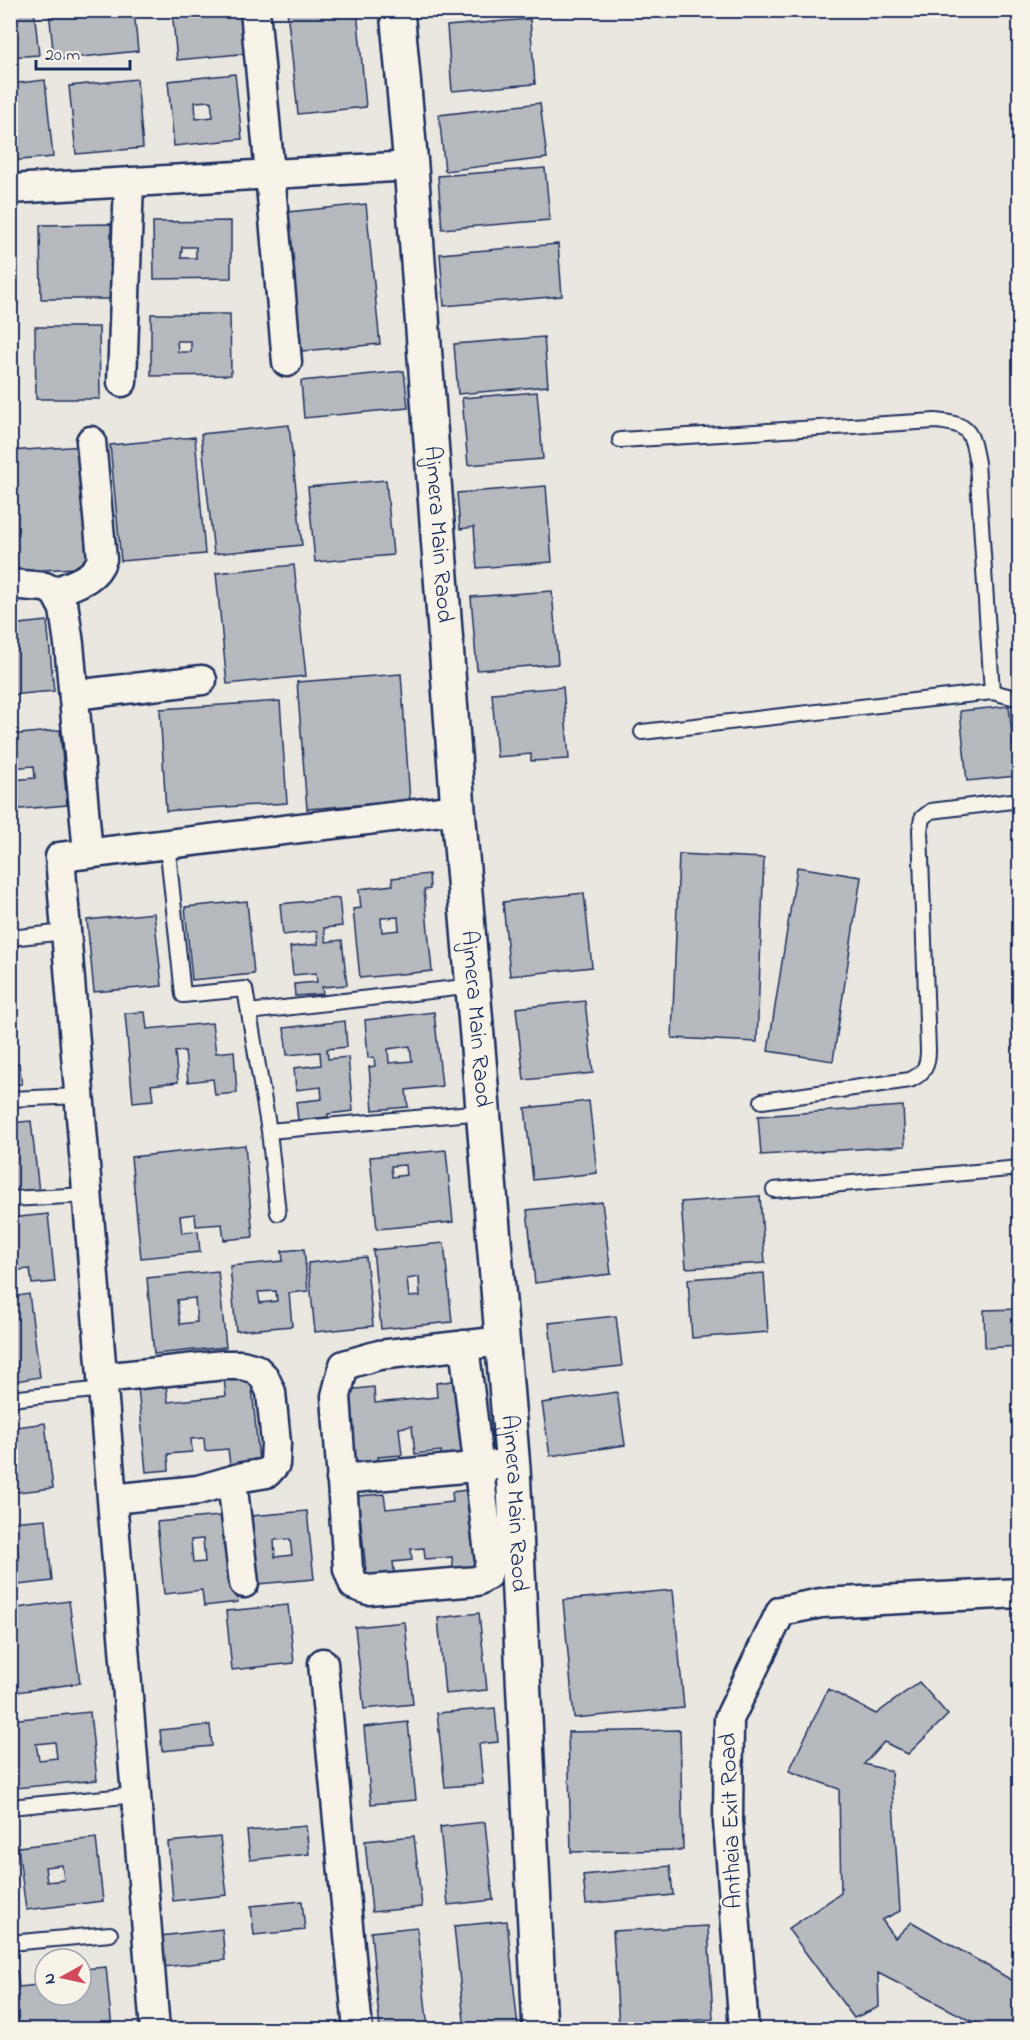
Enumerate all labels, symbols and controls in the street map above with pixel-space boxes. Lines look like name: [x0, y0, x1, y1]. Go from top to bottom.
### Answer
scale bar: [36, 33, 130, 71]
text: 20 m: [45, 43, 80, 69]
street label: Ajmera Main Raod: [414, 445, 462, 625]
street label: Ajmera Main Raod: [451, 929, 500, 1109]
street label: Ajmera Main Raod: [491, 1413, 536, 1593]
street label: Antheia Exit Road: [711, 1732, 753, 1910]
north arrow: [33, 1947, 93, 2007]
text: N: [37, 1972, 63, 1986]

